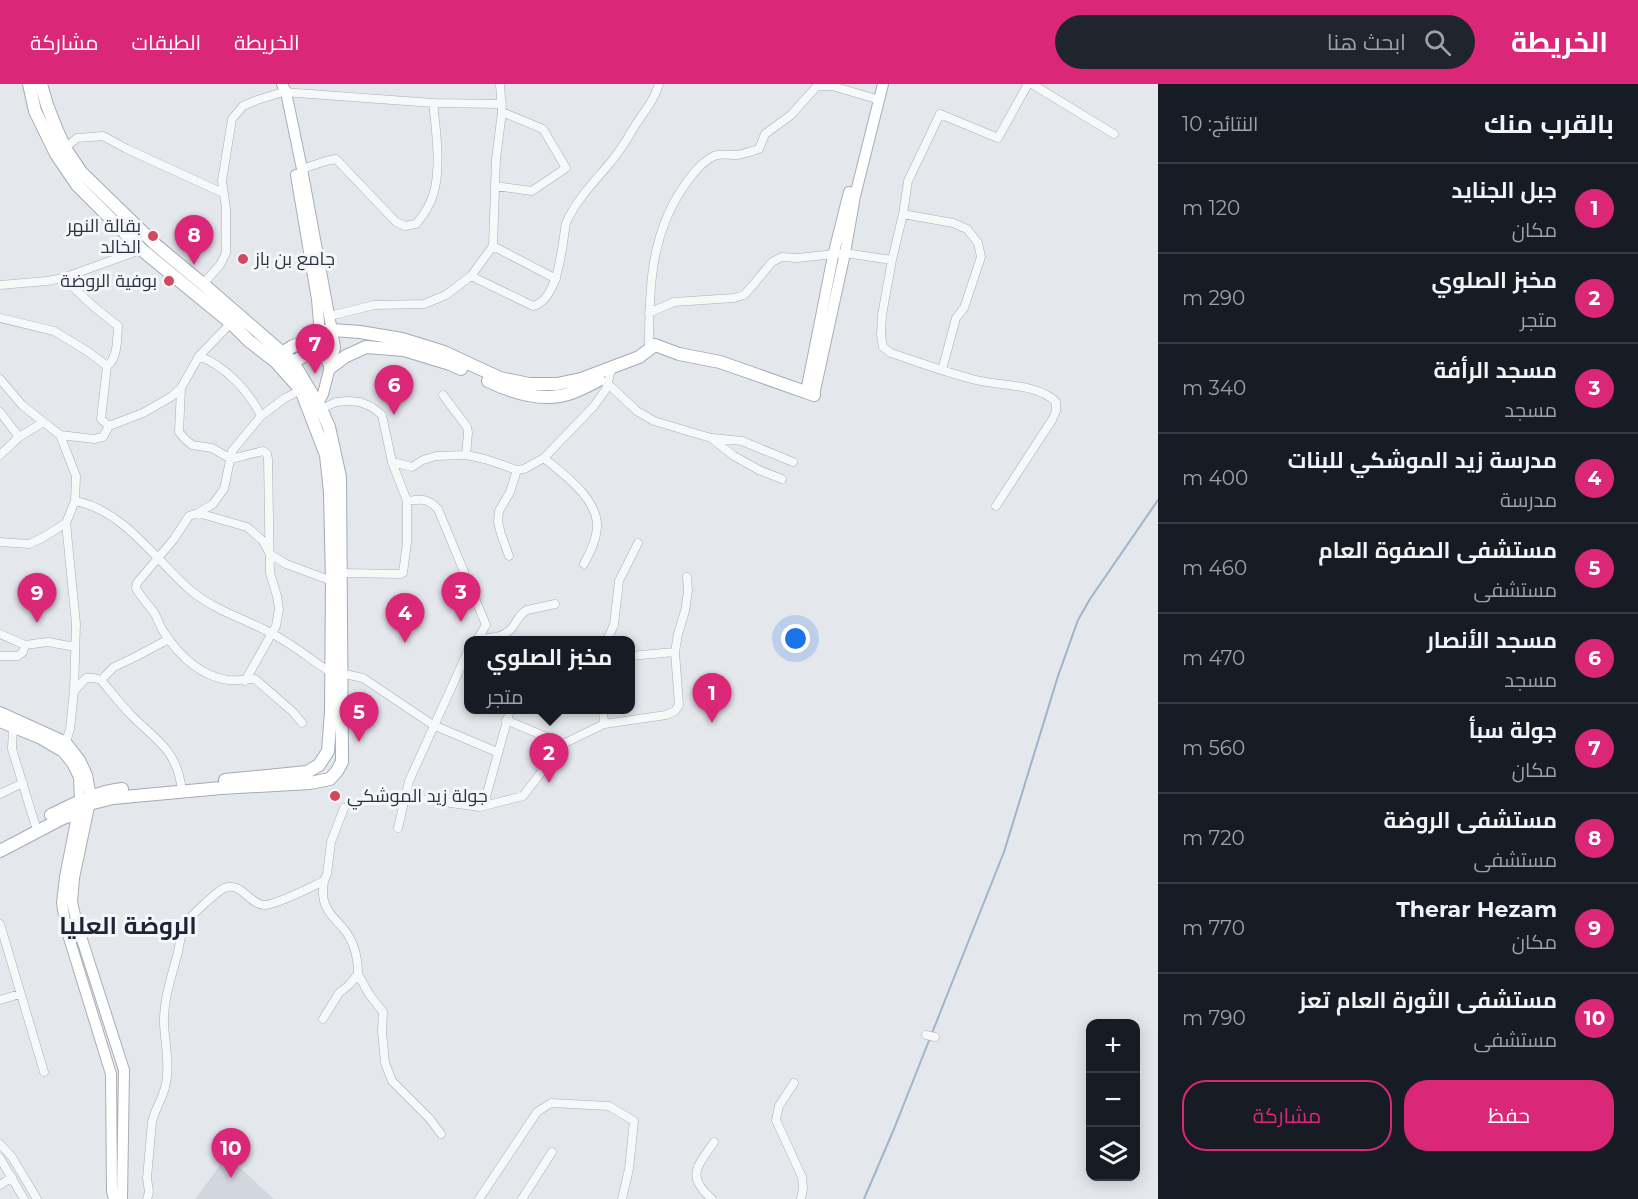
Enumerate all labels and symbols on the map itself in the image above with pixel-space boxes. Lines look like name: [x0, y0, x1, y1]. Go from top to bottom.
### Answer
place label: بقالة النهر الخالد: [66, 215, 141, 258]
pin: 8: [174, 216, 214, 265]
marker: بقالة النهر الخالد: [146, 229, 160, 243]
place label: جامع بن باز: [254, 248, 335, 271]
marker: جامع بن باز: [236, 252, 250, 266]
place label: بوفية الروضة: [60, 270, 157, 292]
marker: بوفية الروضة: [162, 274, 176, 288]
pin: 7: [296, 324, 334, 374]
pin: 6: [374, 366, 414, 415]
pin: 3: [442, 572, 480, 622]
pin: 9: [18, 574, 57, 623]
pin: 4: [386, 594, 424, 643]
your location: [781, 624, 810, 653]
pin: 1: [692, 674, 732, 723]
pin: 5: [340, 692, 378, 742]
pin: 2: [530, 734, 568, 783]
place label: جولة زيد الموشكي: [347, 785, 488, 810]
marker: جولة زيد الموشكي: [328, 789, 342, 803]
district label: الروضة العليا: [59, 911, 197, 940]
pin: 10: [212, 1128, 250, 1178]

